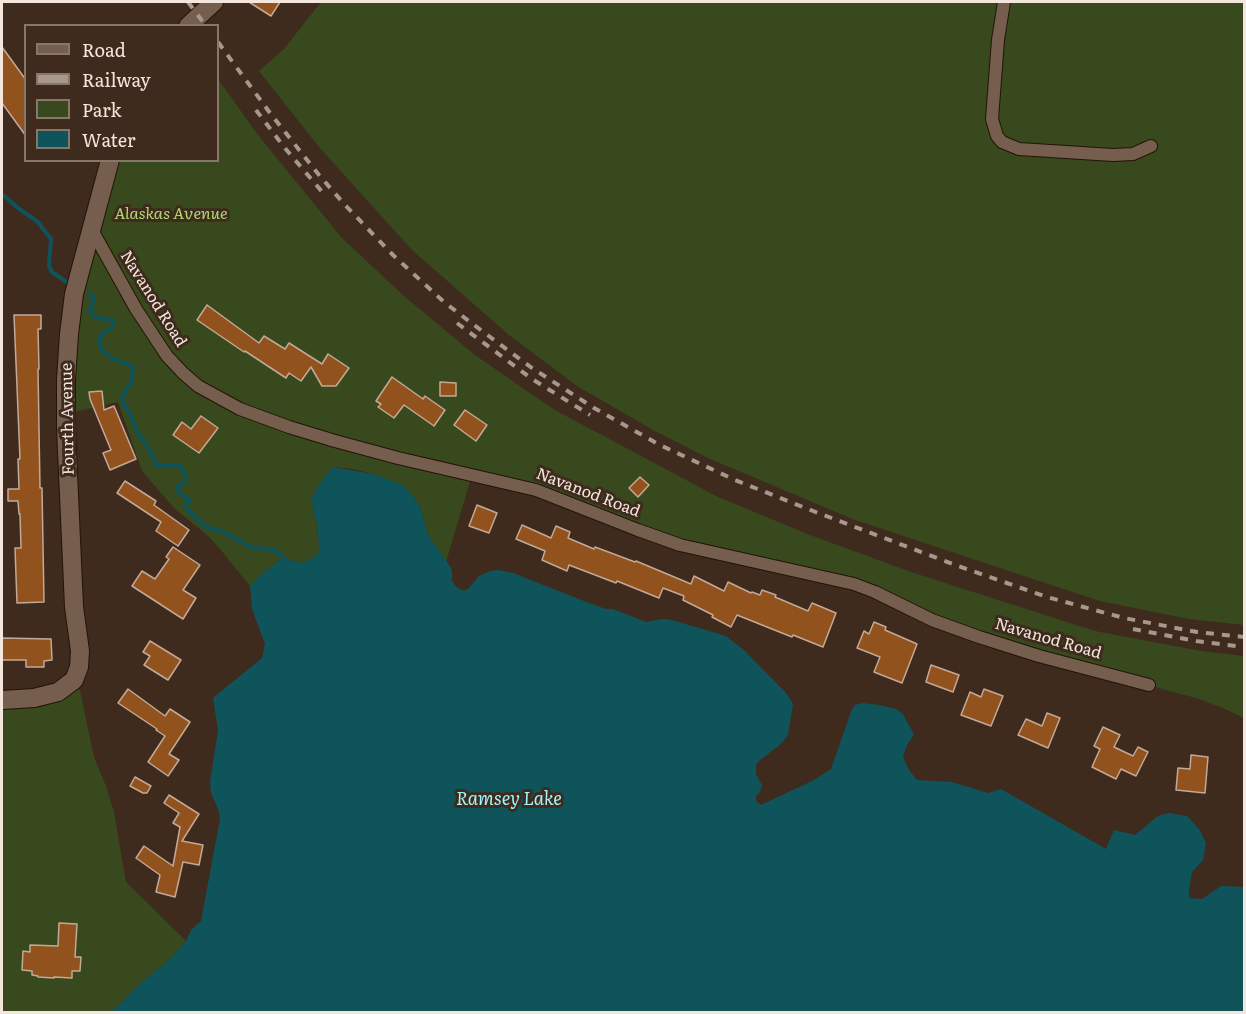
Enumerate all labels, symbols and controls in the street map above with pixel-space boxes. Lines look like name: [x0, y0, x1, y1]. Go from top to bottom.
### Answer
legend: [24, 24, 219, 162]
text: Road: [82, 36, 126, 63]
text: Railway: [82, 66, 151, 93]
text: Park: [82, 96, 121, 123]
text: Water: [82, 126, 135, 153]
park label: Alaskas Avenue: [114, 204, 228, 224]
street label: Navanod Road: [116, 247, 190, 351]
street label: Fourth Avenue: [57, 363, 79, 475]
street label: Navanod Road: [533, 464, 643, 522]
street label: Navanod Road: [993, 615, 1103, 663]
water label: Ramsey Lake: [456, 789, 562, 811]

